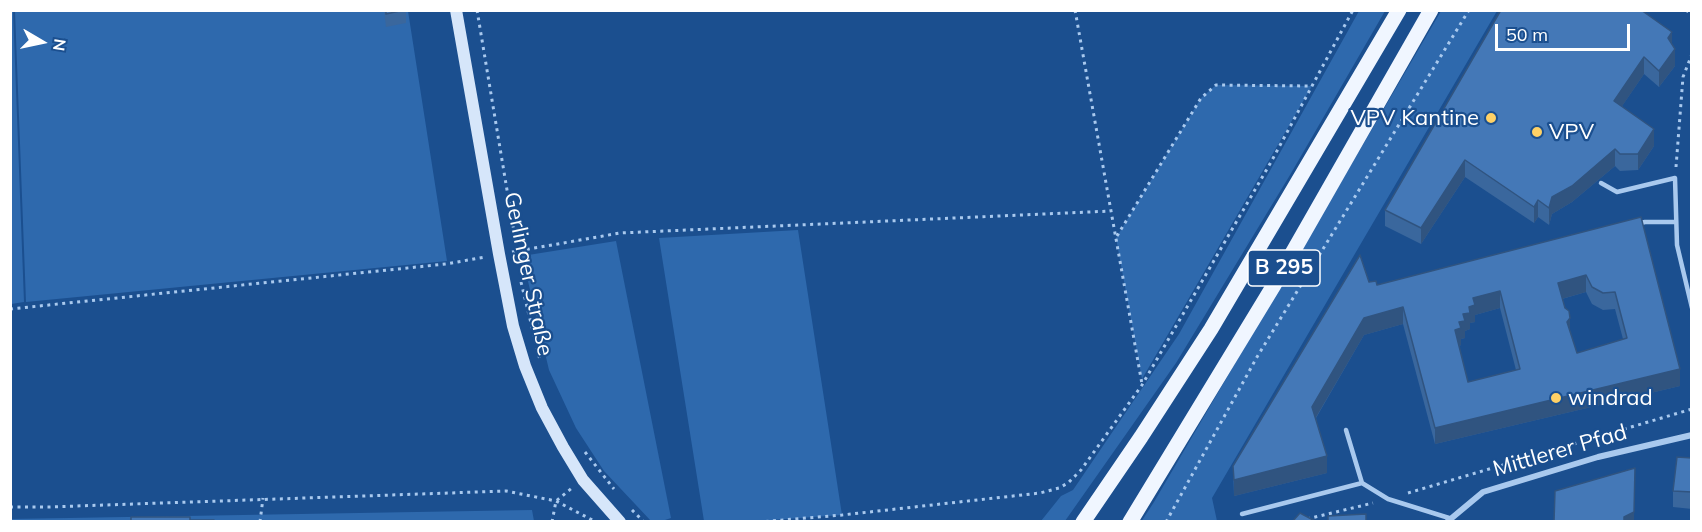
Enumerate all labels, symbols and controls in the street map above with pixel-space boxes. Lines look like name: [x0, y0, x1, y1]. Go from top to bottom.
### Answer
north arrow: [12, 12, 72, 72]
scale bar: [1498, 12, 1633, 50]
text: 50 m: [1506, 23, 1548, 46]
text: N: [49, 37, 71, 52]
place label: VPV Kantine: [1350, 105, 1479, 131]
marker: VPV Kantine: [1484, 111, 1498, 125]
place label: VPV: [1549, 119, 1594, 145]
marker: VPV: [1530, 125, 1544, 139]
street label: Gerlinger Straße: [498, 190, 558, 358]
road number: B 295: [1248, 250, 1320, 286]
place label: windrad: [1568, 385, 1653, 411]
marker: windrad: [1549, 391, 1563, 405]
street label: Mittlerer Pfad: [1490, 419, 1630, 483]

